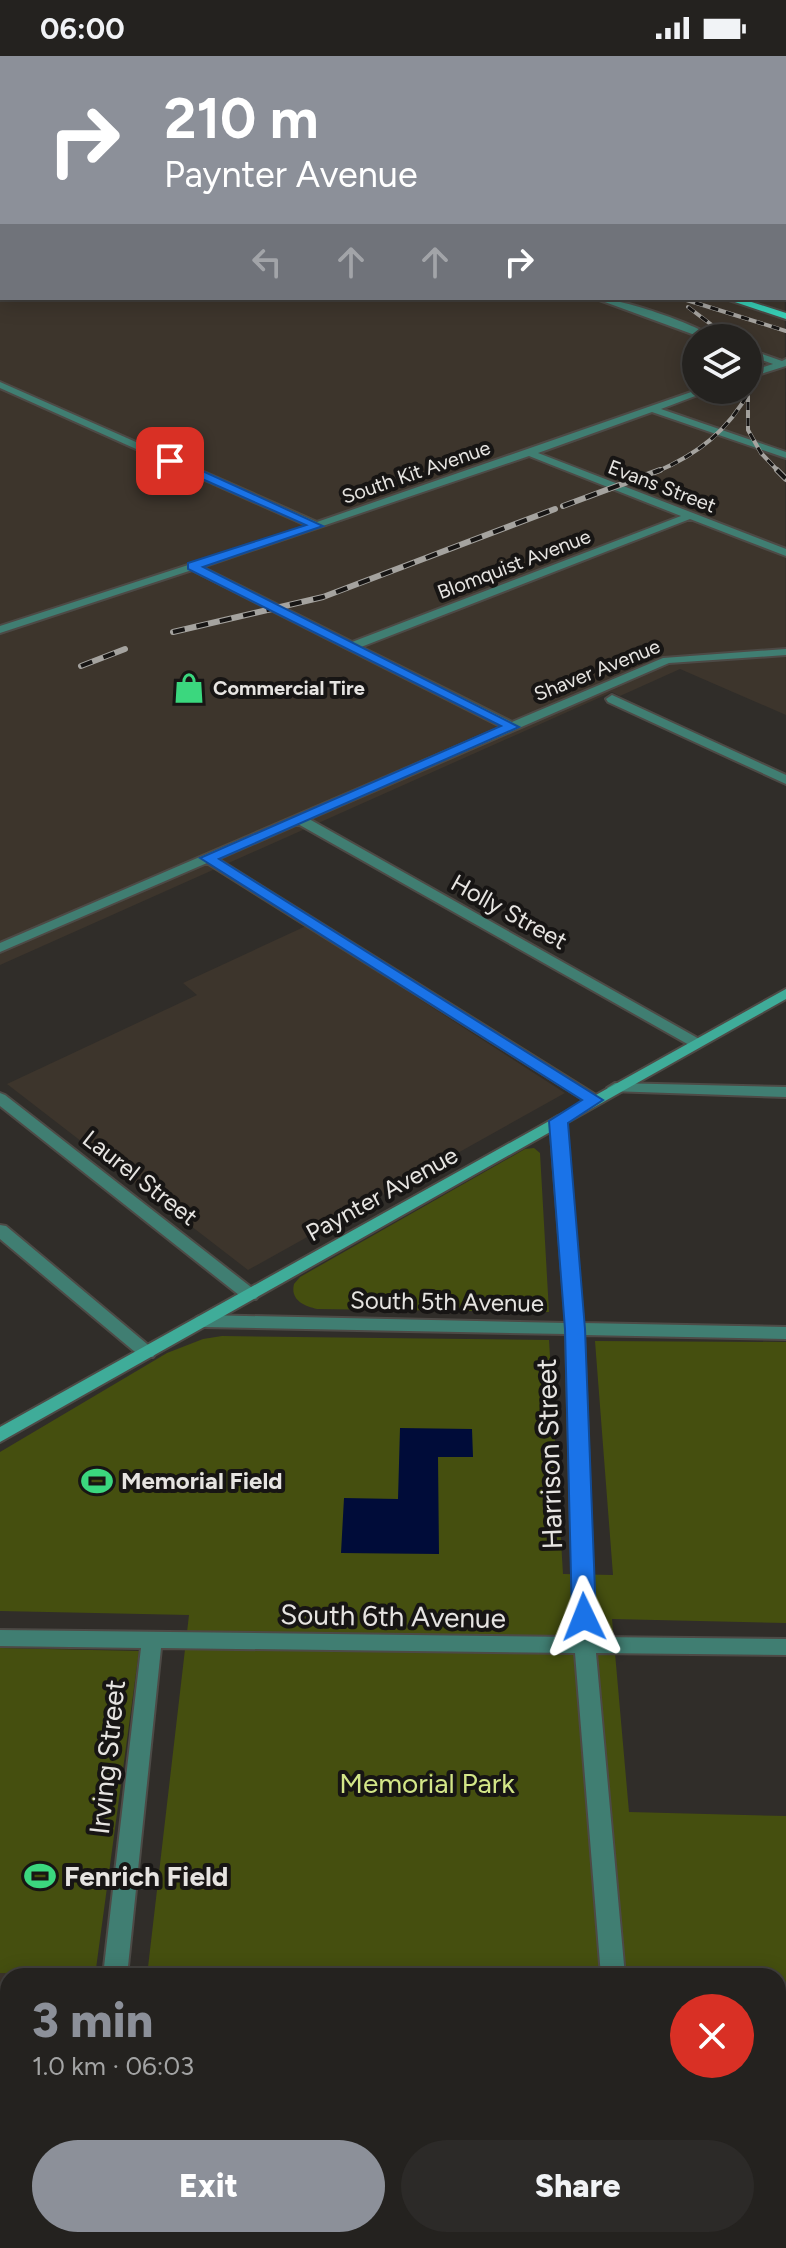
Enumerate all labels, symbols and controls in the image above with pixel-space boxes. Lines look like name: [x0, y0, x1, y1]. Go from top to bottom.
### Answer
text: 06:00: [40, 10, 125, 47]
text: 210 m: [164, 85, 319, 152]
icon: right: [32, 88, 136, 192]
text: Paynter Avenue: [164, 153, 418, 196]
icon: left: [245, 240, 289, 284]
icon: ahead: [329, 240, 373, 284]
icon: ahead: [413, 240, 457, 284]
icon: right: [497, 240, 541, 284]
map controls: [682, 324, 762, 404]
button: layers: [682, 324, 762, 404]
pin: [136, 427, 204, 495]
street label: South Kit Avenue: [338, 435, 494, 509]
icon: arrive: [148, 439, 192, 483]
street label: Evans Street: [605, 454, 719, 518]
street label: Blomquist Avenue: [434, 524, 594, 604]
street label: Shaver Avenue: [530, 634, 664, 706]
shop icon: Commercial Tire: [172, 671, 206, 705]
place label: Commercial Tire: [213, 676, 365, 700]
street label: Holly Street: [446, 868, 572, 955]
street label: Laurel Street: [77, 1124, 204, 1231]
street label: Paynter Avenue: [301, 1140, 463, 1247]
street label: South 5th Avenue: [350, 1285, 544, 1318]
street label: Harrison Street: [529, 1358, 569, 1550]
sports icon: Memorial Field: [80, 1464, 114, 1498]
place label: Memorial Field: [121, 1466, 283, 1495]
position arrow: [542, 1575, 626, 1659]
street label: South 6th Avenue: [280, 1597, 506, 1635]
street label: Irving Street: [82, 1678, 132, 1836]
park label: Memorial Park: [339, 1766, 515, 1800]
sports icon: Fenrich Field: [23, 1859, 57, 1893]
place label: Fenrich Field: [64, 1859, 228, 1893]
text: 3 min: [32, 1991, 153, 2049]
button: close: [670, 1994, 754, 2078]
text: 1.0 km · 06:03: [32, 2050, 194, 2082]
button: Exit: [32, 2140, 385, 2232]
button: Share: [401, 2140, 754, 2232]

